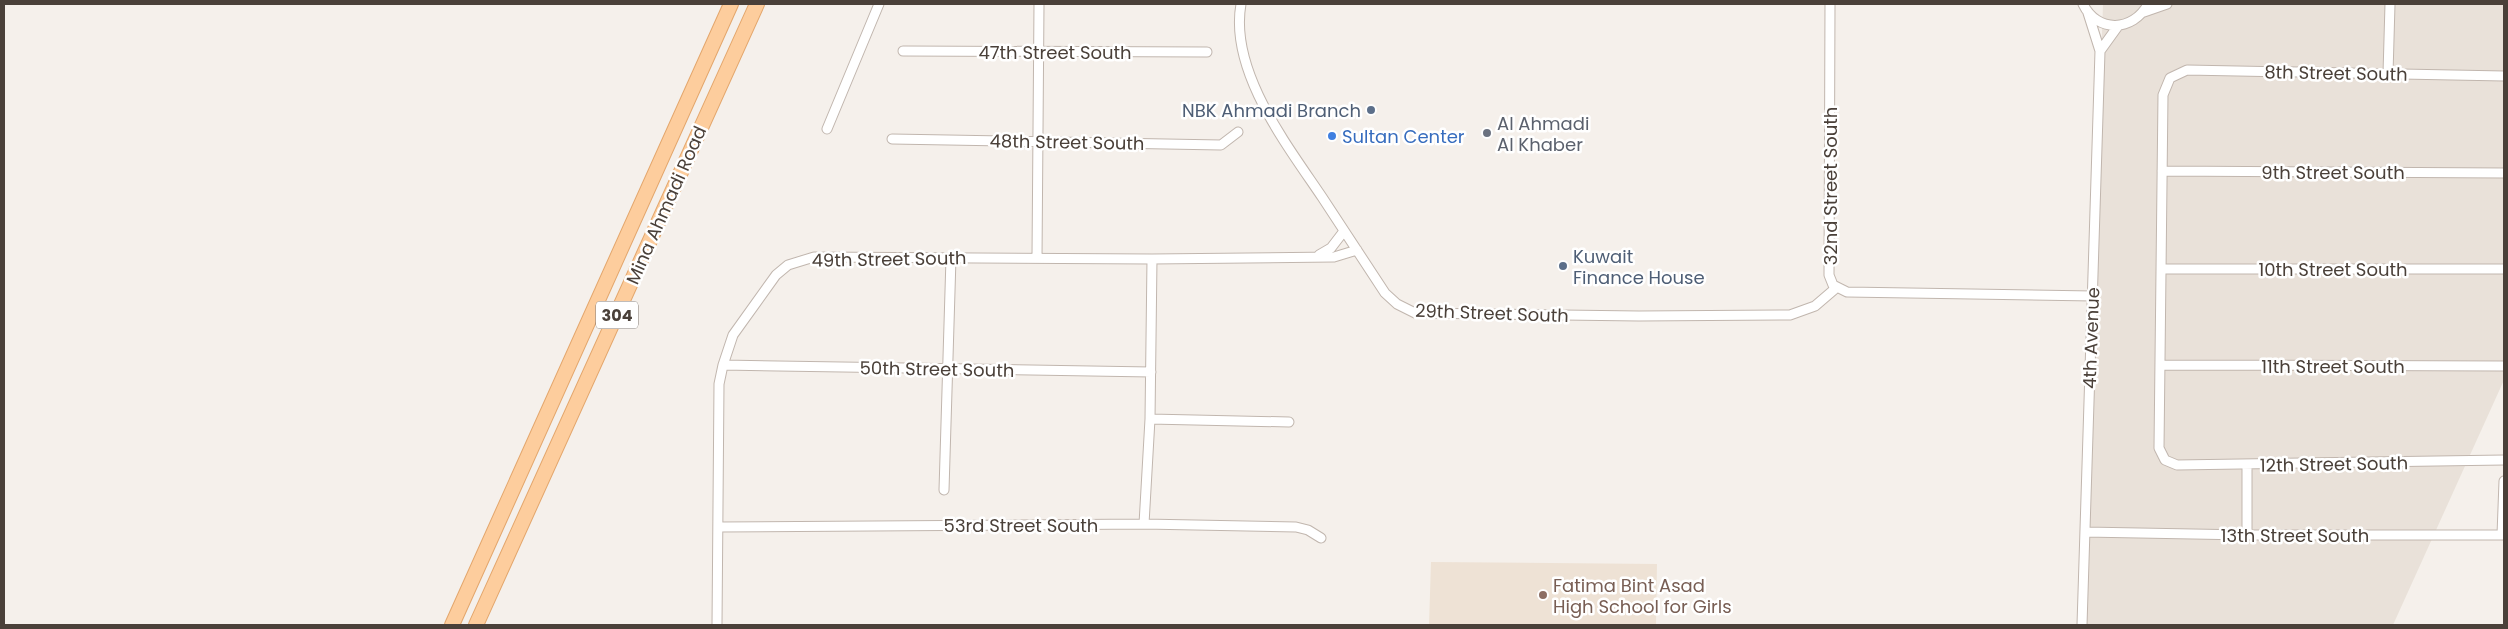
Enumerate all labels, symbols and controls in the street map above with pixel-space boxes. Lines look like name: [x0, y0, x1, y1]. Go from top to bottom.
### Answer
street label: 47th Street South: [978, 40, 1132, 65]
street label: 8th Street South: [2264, 59, 2408, 87]
place label: NBK Ahmadi Branch: [1182, 98, 1361, 123]
marker: NBK Ahmadi Branch: [1365, 104, 1377, 116]
street label: 32nd Street South: [1818, 107, 1843, 265]
place label: Al Ahmadi Al Khaber: [1497, 111, 1589, 157]
street label: Mina Ahmadi Road: [620, 122, 712, 288]
place label: Sultan Center: [1342, 124, 1465, 149]
marker: Al Ahmadi Al Khaber: [1481, 127, 1493, 139]
street label: 48th Street South: [989, 128, 1145, 156]
marker: Sultan Center: [1326, 130, 1338, 142]
street label: 9th Street South: [2261, 160, 2405, 185]
place label: Kuwait Finance House: [1573, 244, 1705, 290]
street label: 49th Street South: [811, 245, 967, 273]
street label: 10th Street South: [2258, 257, 2408, 282]
marker: Kuwait Finance House: [1557, 260, 1569, 272]
street label: 4th Avenue: [2077, 287, 2105, 389]
street label: 29th Street South: [1415, 298, 1569, 328]
road number: 304: [596, 302, 638, 328]
street label: 11th Street South: [2261, 354, 2405, 379]
street label: 50th Street South: [859, 355, 1015, 383]
street label: 12th Street South: [2260, 450, 2408, 478]
street label: 53rd Street South: [944, 513, 1098, 538]
street label: 13th Street South: [2221, 523, 2369, 548]
place label: Fatima Bint Asad High School for Girls: [1553, 573, 1732, 619]
marker: Fatima Bint Asad High School for Girls: [1537, 589, 1549, 601]

